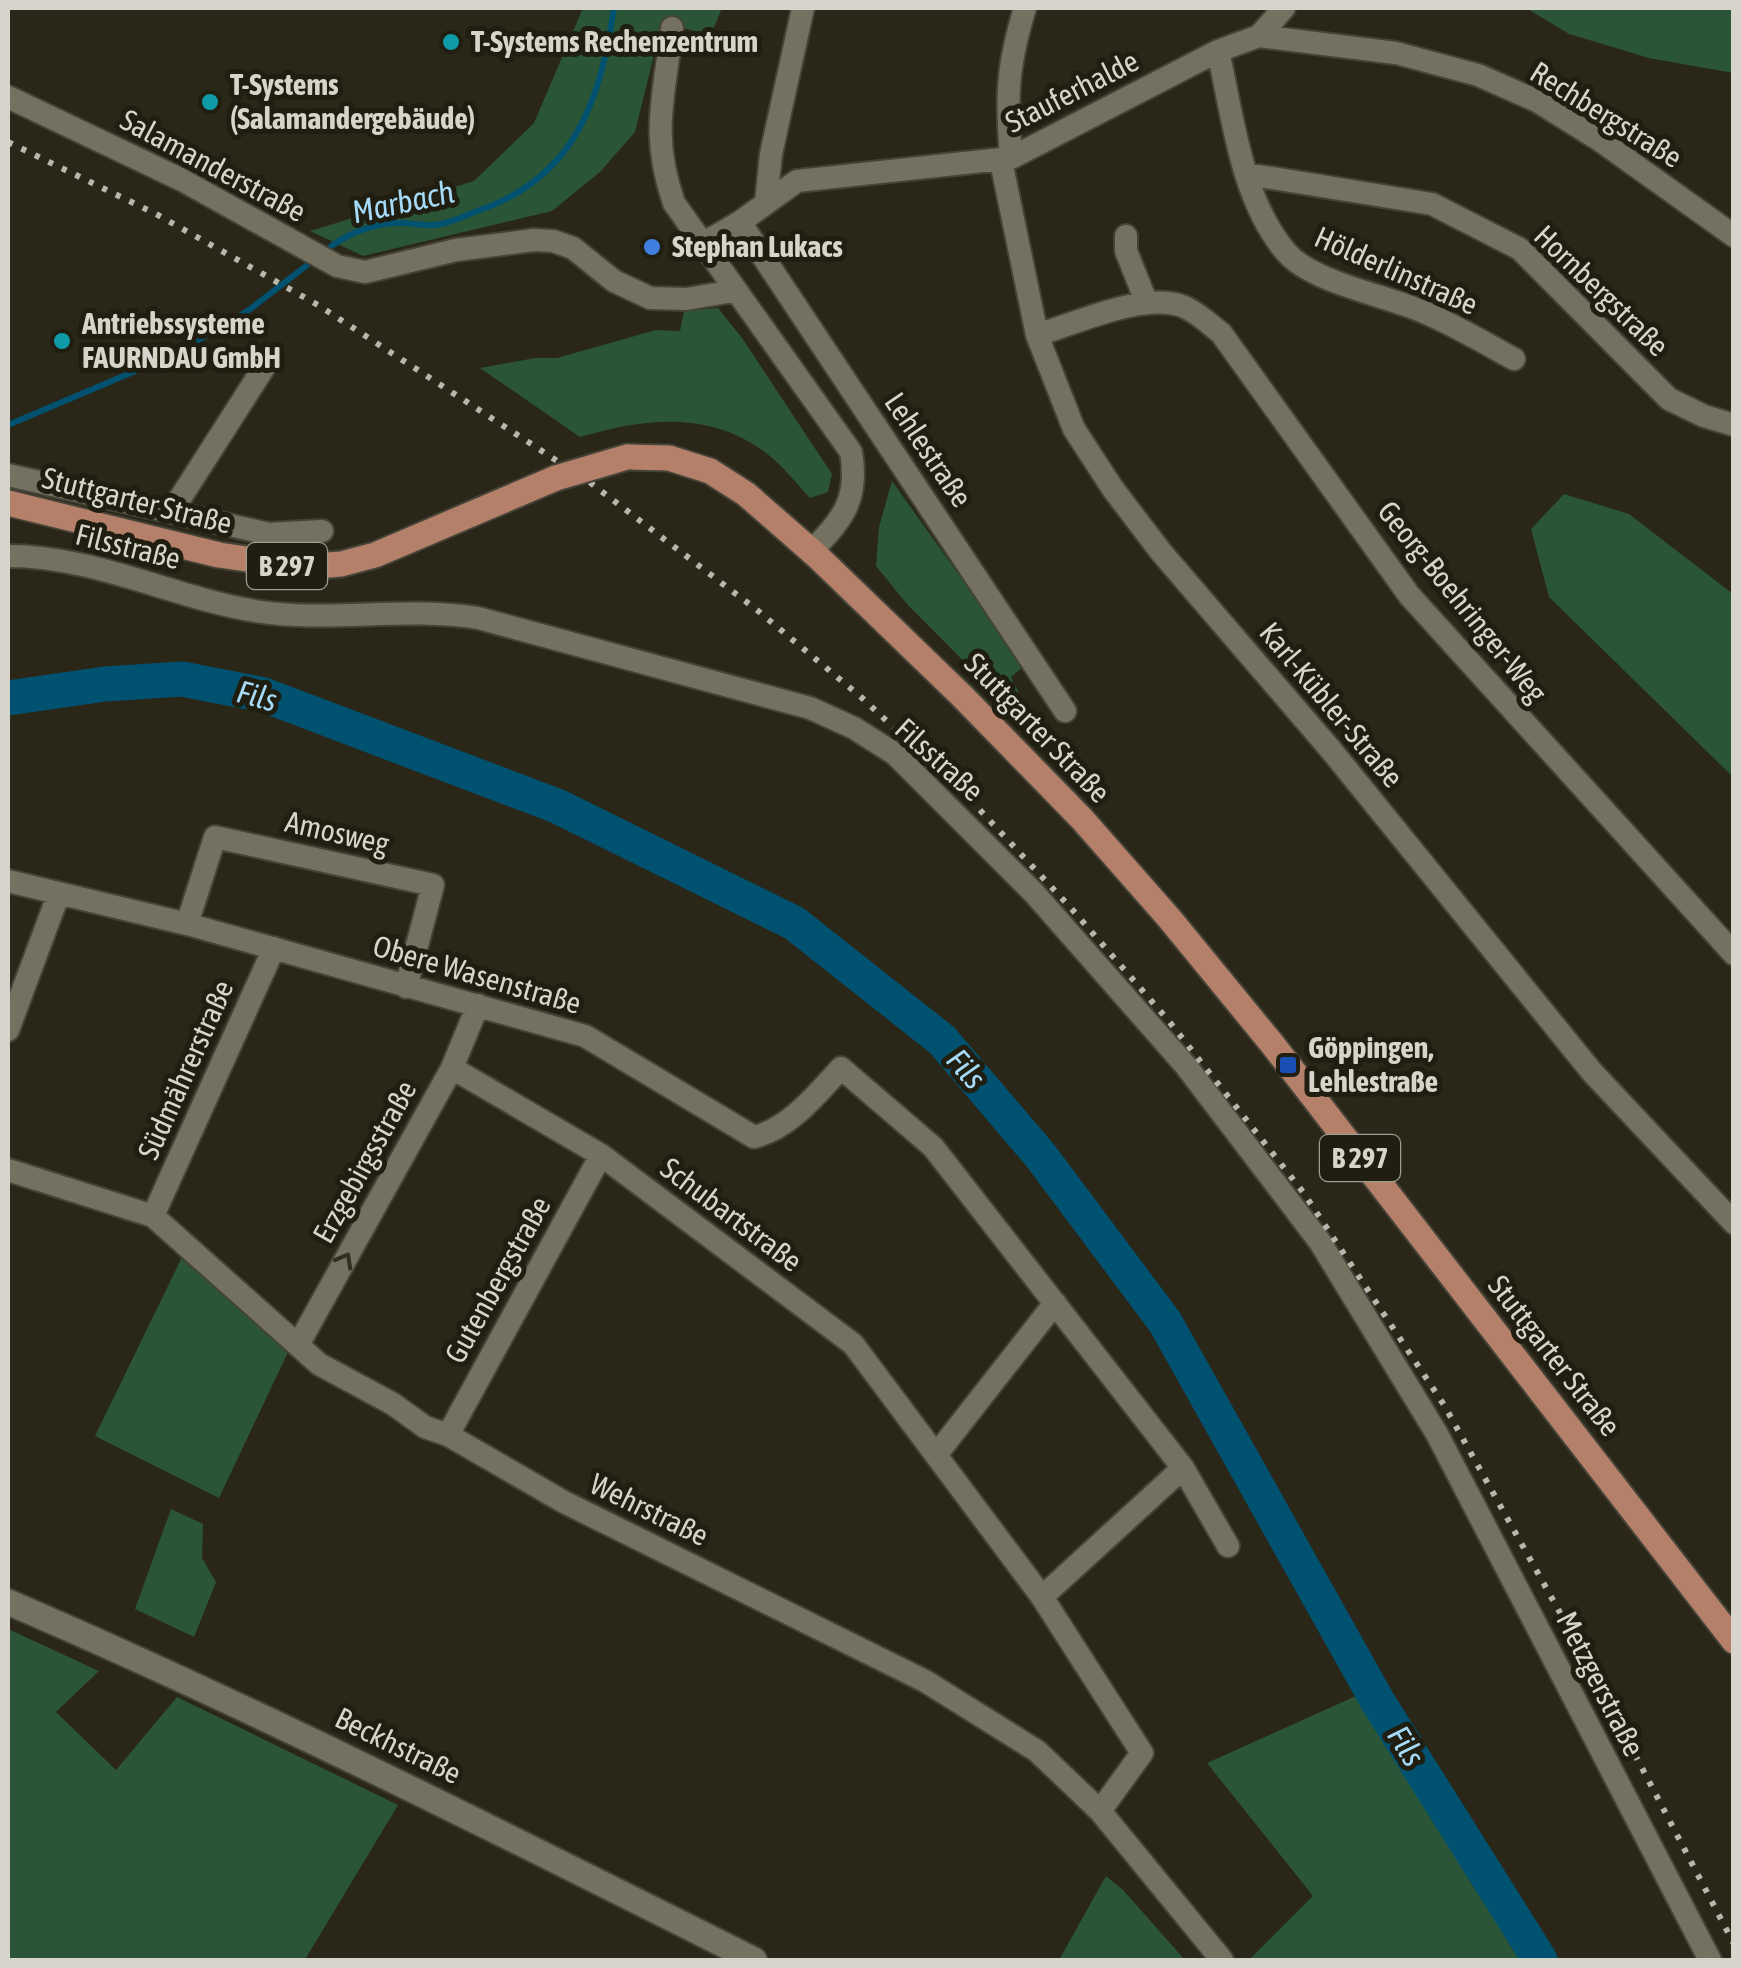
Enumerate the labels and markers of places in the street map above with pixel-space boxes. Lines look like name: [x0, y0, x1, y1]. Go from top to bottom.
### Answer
place label: T-Systems Rechenzentrum: [471, 24, 758, 58]
marker: T-Systems Rechenzentrum: [440, 31, 462, 53]
place label: T-Systems (Salamandergebäude): [230, 67, 475, 135]
marker: T-Systems (Salamandergebäude): [199, 91, 221, 113]
place label: Stephan Lukacs: [672, 229, 843, 263]
marker: Stephan Lukacs: [641, 236, 663, 258]
place label: Antriebssysteme FAURNDAU GmbH: [81, 306, 281, 374]
marker: Antriebssysteme FAURNDAU GmbH: [51, 330, 73, 352]
place label: Göppingen, Lehlestraße: [1308, 1030, 1438, 1098]
marker: Göppingen, Lehlestraße: [1277, 1054, 1299, 1076]

